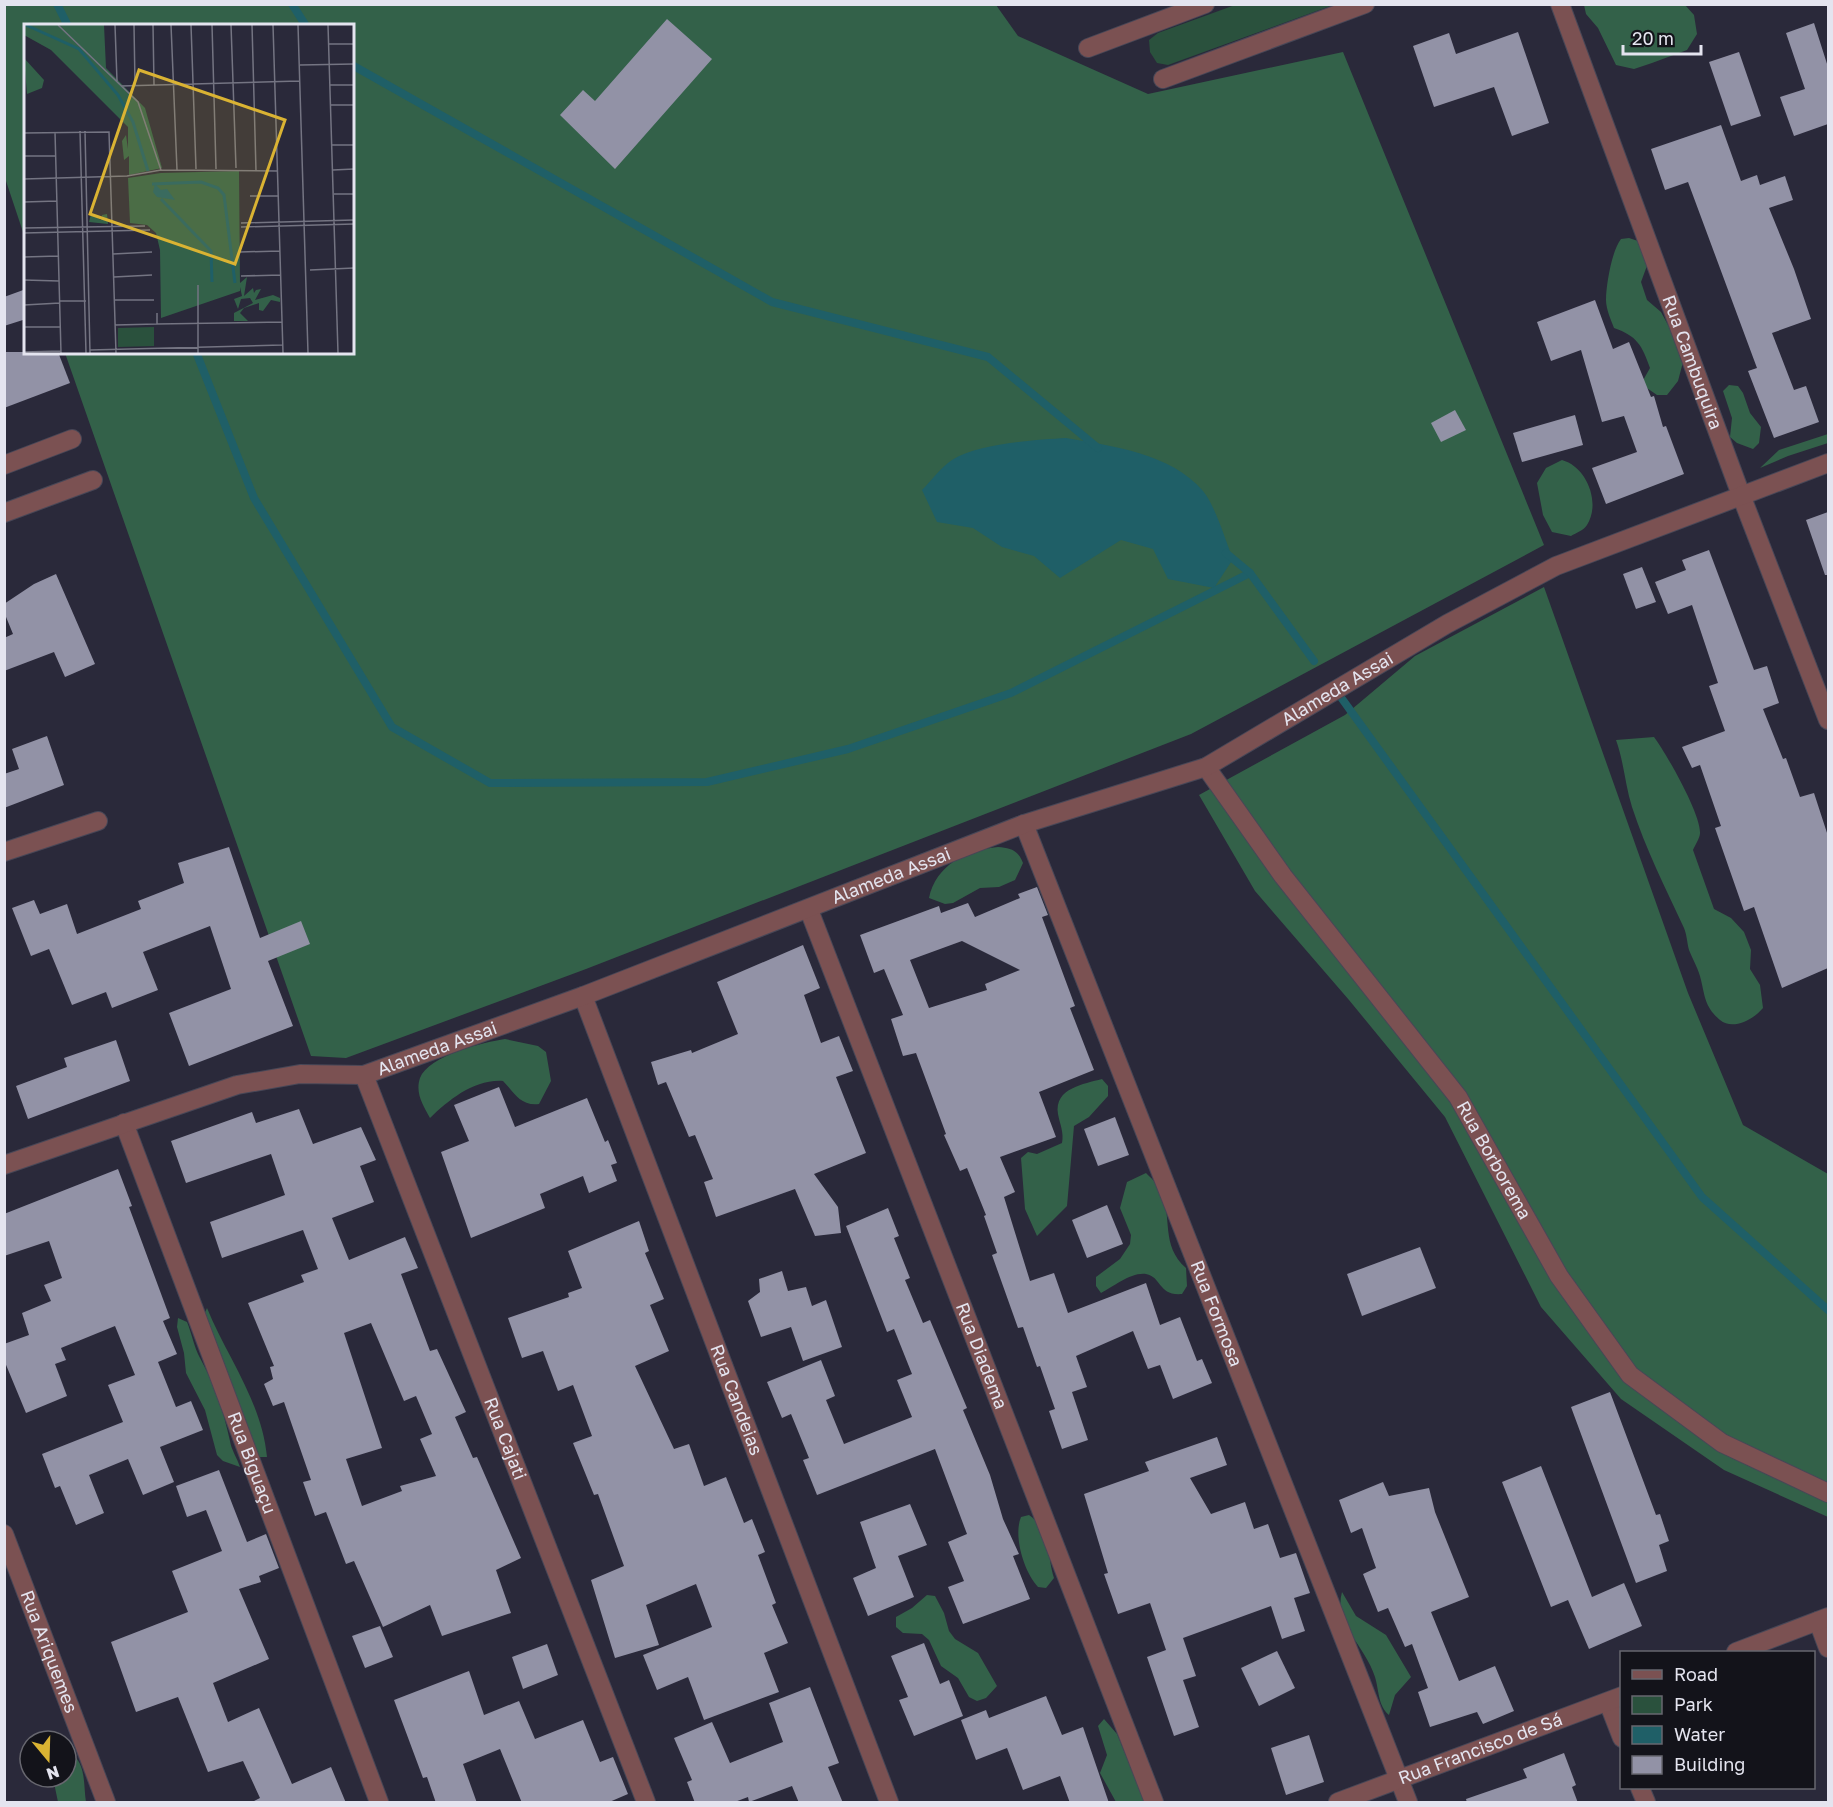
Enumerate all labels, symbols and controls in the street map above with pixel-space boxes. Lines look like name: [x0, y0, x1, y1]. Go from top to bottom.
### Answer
scale bar: [1623, 18, 1701, 56]
inset map: [24, 24, 354, 354]
text: 20 m: [1632, 27, 1674, 49]
street label: Rua Cambuquira: [1658, 292, 1728, 432]
street label: Alameda Assai: [1277, 647, 1397, 730]
street label: Alameda Assai: [828, 842, 954, 908]
street label: Alameda Assai: [374, 1016, 500, 1079]
street label: Rua Borborema: [1452, 1097, 1537, 1223]
street label: Rua Formosa: [1186, 1257, 1248, 1370]
street label: Rua Diadema: [952, 1299, 1013, 1412]
street label: Rua Candeias: [706, 1341, 768, 1458]
street label: Rua Cajati: [480, 1394, 532, 1483]
street label: Rua Biguaçu: [223, 1408, 282, 1517]
street label: Rua Ariquemes: [16, 1587, 83, 1716]
legend: [1620, 1651, 1815, 1789]
text: Road: [1674, 1663, 1718, 1685]
text: Park: [1674, 1693, 1713, 1715]
street label: Rua Francisco de Sá: [1395, 1707, 1565, 1789]
text: Water: [1674, 1723, 1725, 1745]
north arrow: [18, 1729, 78, 1789]
text: Building: [1674, 1753, 1745, 1775]
text: N: [44, 1762, 62, 1785]

